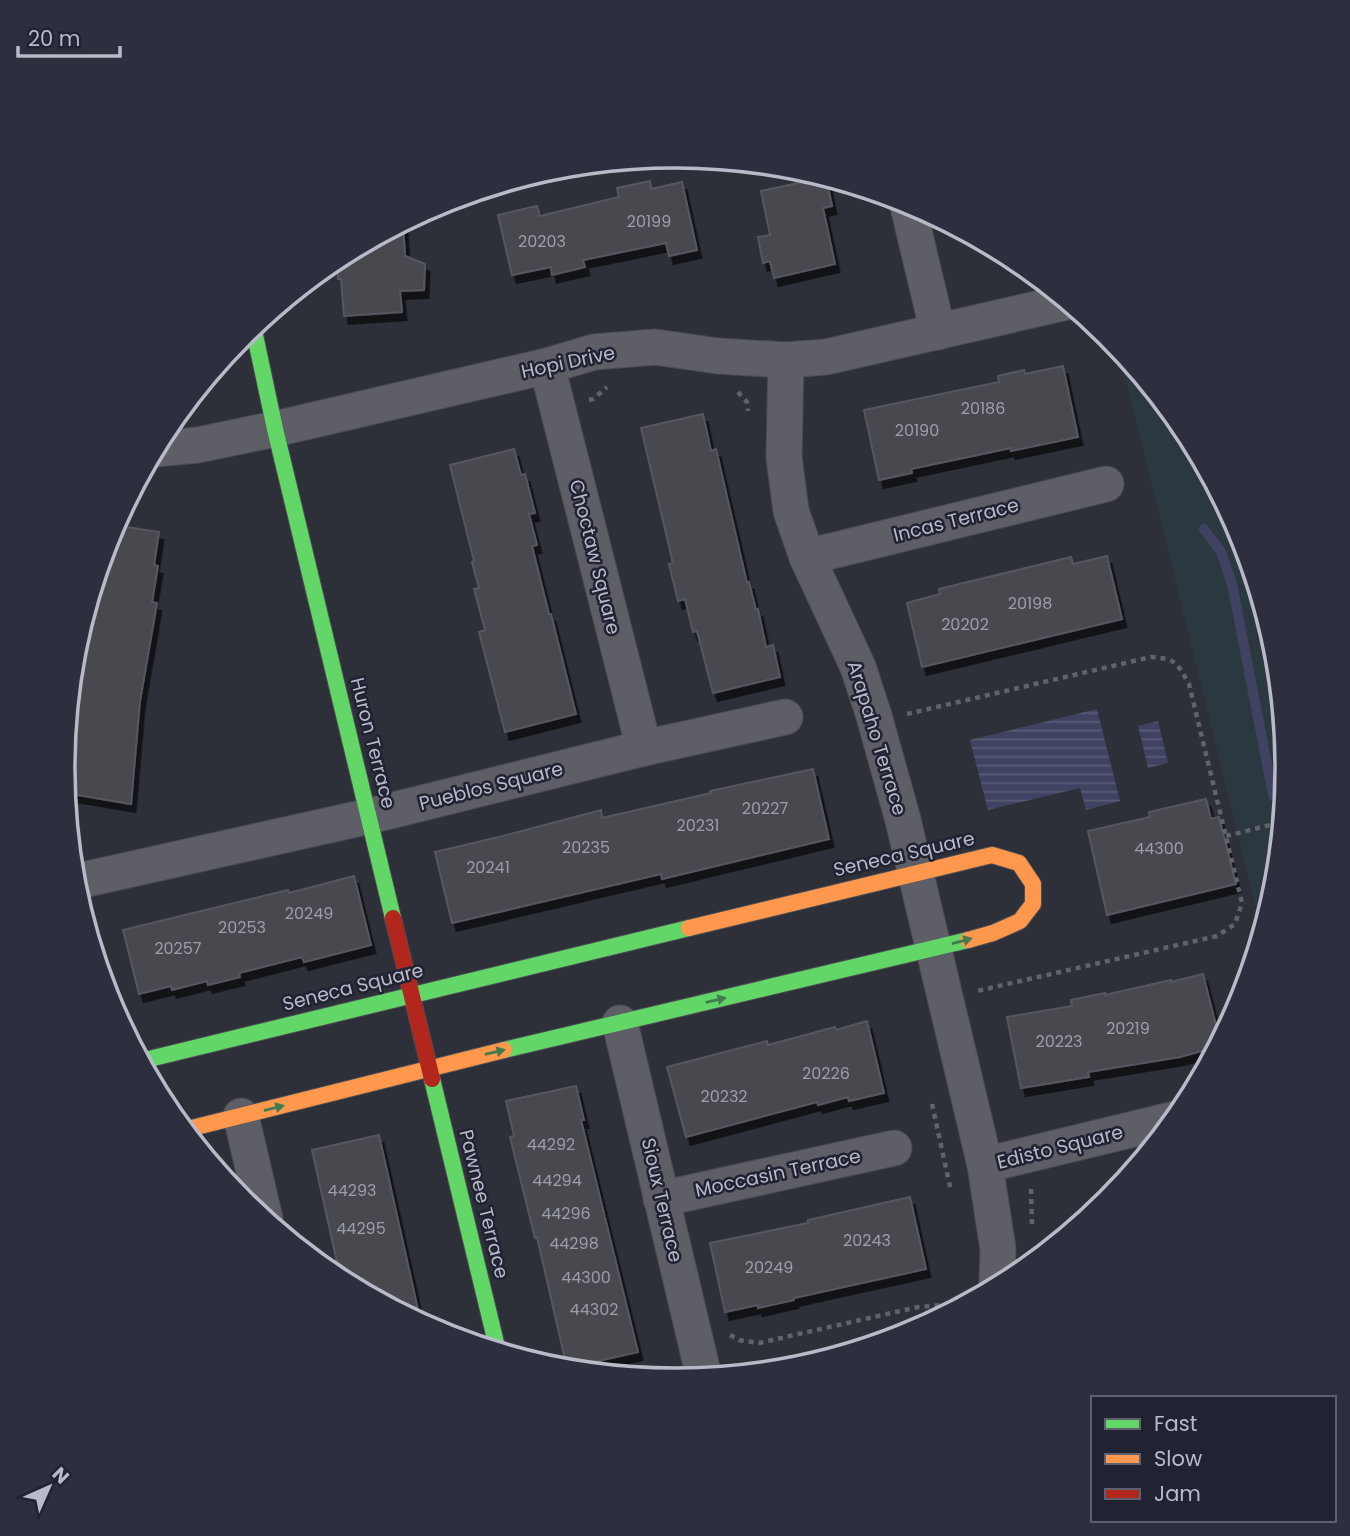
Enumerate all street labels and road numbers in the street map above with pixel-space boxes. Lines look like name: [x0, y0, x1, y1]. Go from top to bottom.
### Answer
street label: Hopi Drive: [518, 339, 618, 385]
street label: Choctaw Square: [563, 477, 627, 637]
street label: Incas Terrace: [890, 491, 1022, 549]
street label: Arapaho Terrace: [841, 657, 913, 819]
street label: Huron Terrace: [344, 675, 402, 811]
street label: Pueblos Square: [416, 755, 566, 817]
street label: Seneca Square: [831, 825, 977, 883]
street label: Seneca Square: [280, 956, 426, 1018]
street label: Edisto Square: [994, 1118, 1126, 1176]
street label: Pawnee Terrace: [452, 1127, 516, 1281]
street label: Sioux Terrace: [635, 1135, 689, 1265]
street label: Moccasin Terrace: [693, 1142, 863, 1204]

